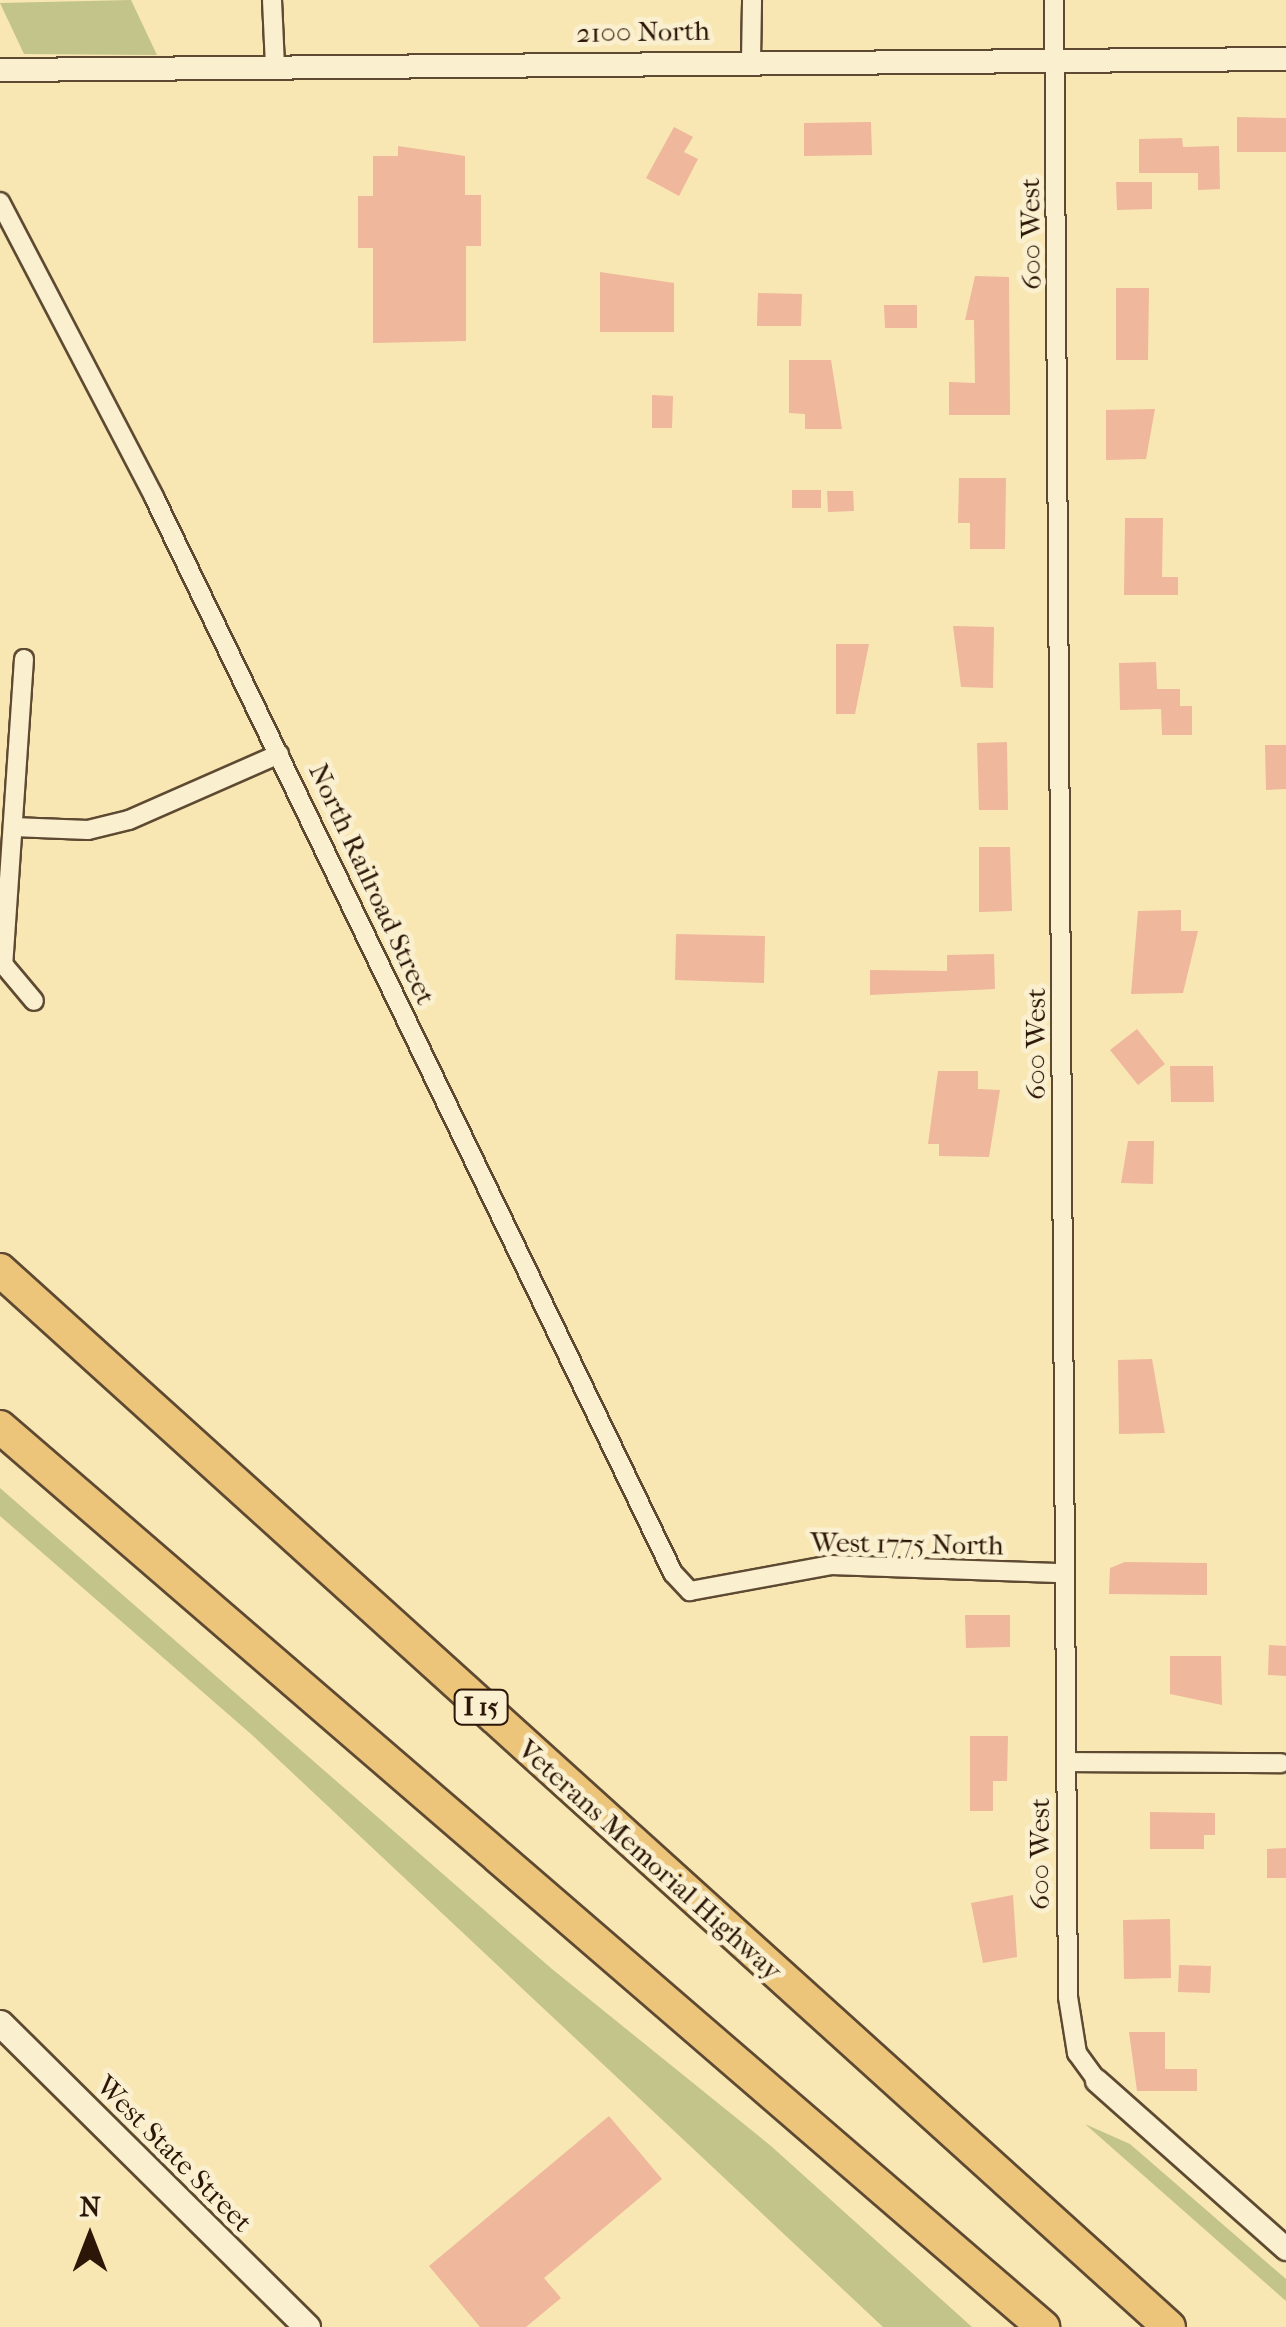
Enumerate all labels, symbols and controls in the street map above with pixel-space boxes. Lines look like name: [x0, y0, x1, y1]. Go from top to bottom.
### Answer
street label: 2100 North: [576, 14, 710, 50]
street label: 600 West: [1013, 178, 1049, 290]
street label: North Railroad Street: [301, 758, 443, 1010]
street label: 600 West: [1019, 988, 1053, 1100]
street label: West 1775 North: [810, 1526, 1004, 1562]
road number: I 15: [454, 1687, 508, 1727]
street label: Veterans Memorial Highway: [511, 1733, 789, 1987]
street label: 600 West: [1023, 1798, 1057, 1910]
street label: West State Street: [89, 2069, 259, 2239]
north arrow: [40, 2187, 140, 2287]
text: N: [79, 2190, 101, 2223]

